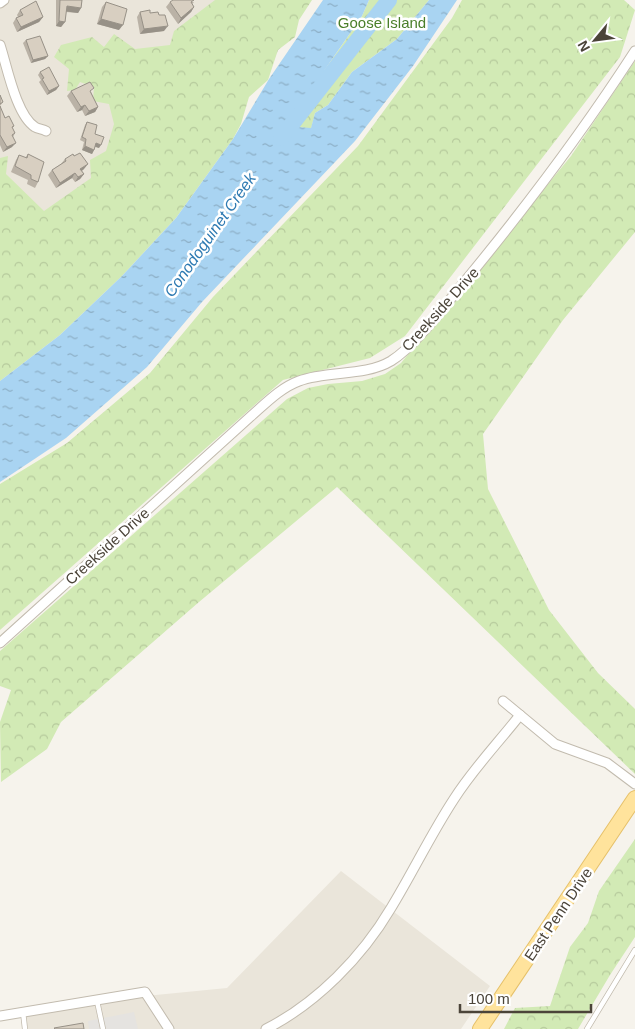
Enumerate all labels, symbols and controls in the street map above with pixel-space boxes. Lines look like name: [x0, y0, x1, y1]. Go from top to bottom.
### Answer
park label: Goose Island: [338, 14, 426, 31]
north arrow: [570, 15, 620, 65]
text: N: [574, 38, 593, 55]
water label: Conodoguinet Creek: [161, 169, 260, 300]
street label: Creekside Drive: [398, 264, 482, 354]
street label: Creekside Drive: [62, 504, 152, 588]
street label: East Penn Drive: [521, 864, 595, 964]
scale bar: [460, 982, 591, 1014]
text: 100 m: [468, 990, 510, 1007]

